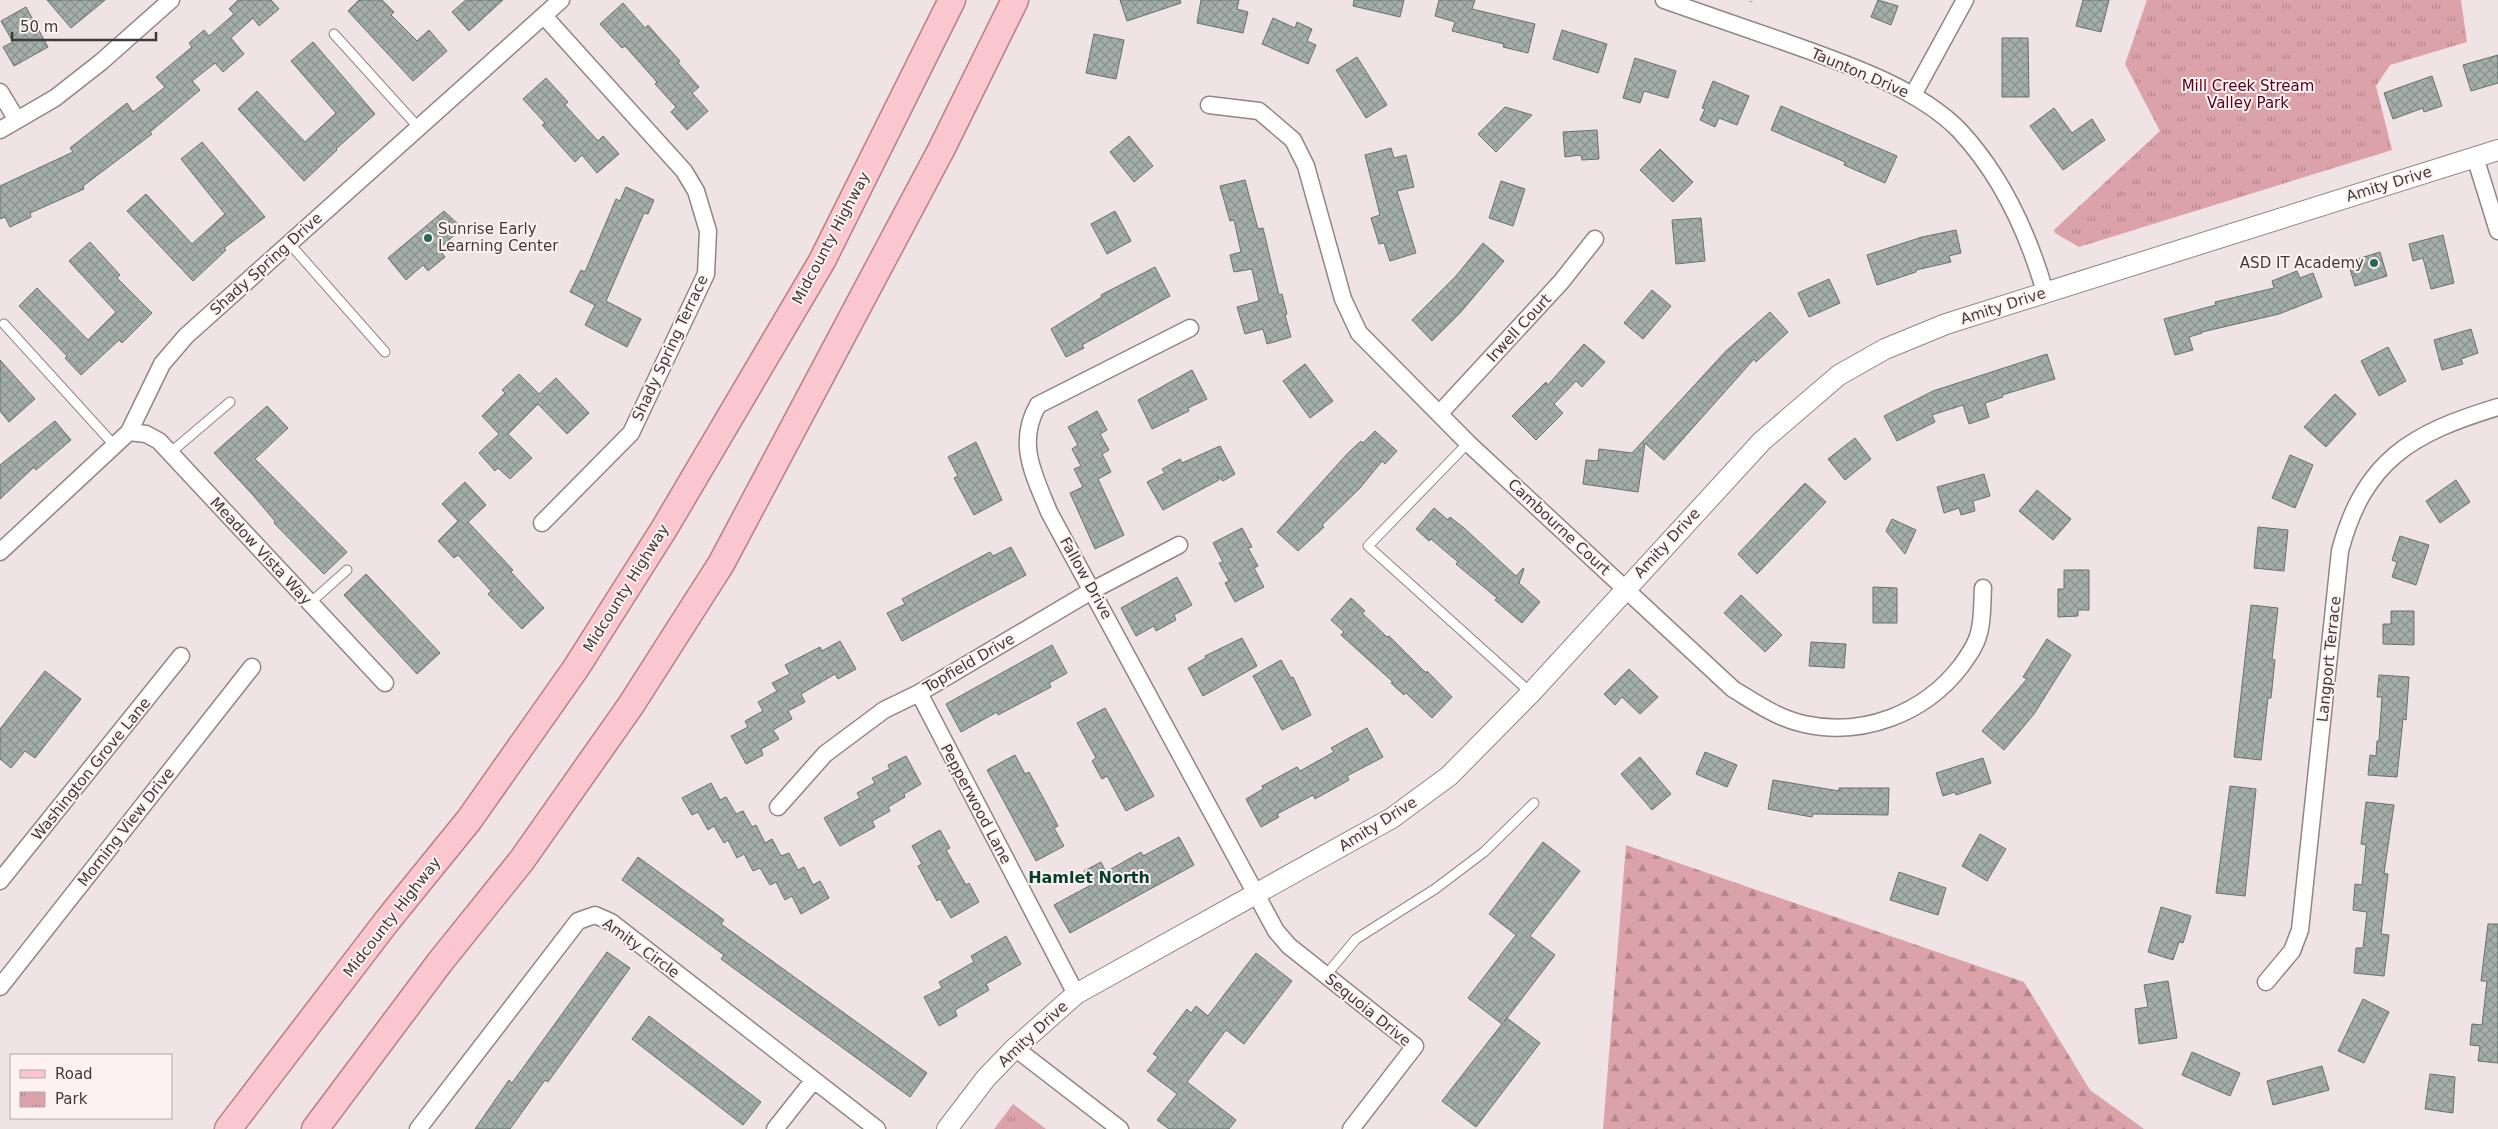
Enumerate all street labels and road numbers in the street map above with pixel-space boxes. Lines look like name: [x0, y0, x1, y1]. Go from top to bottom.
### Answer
street label: Taunton Drive: [1808, 44, 1911, 102]
street label: Amity Drive: [2344, 162, 2434, 206]
street label: Midcounty Highway: [788, 169, 874, 307]
street label: Shady Spring Drive: [206, 209, 326, 319]
street label: Shady Spring Terrace: [628, 272, 712, 424]
street label: Amity Drive: [1958, 284, 2048, 328]
street label: Irwell Court: [1483, 290, 1555, 366]
street label: Cambourne Court: [1504, 475, 1614, 579]
street label: Meadow Vista Way: [206, 493, 316, 609]
street label: Amity Drive: [1630, 504, 1704, 582]
street label: Midcounty Highway: [579, 521, 673, 655]
street label: Fallow Drive: [1056, 534, 1116, 622]
street label: Langport Terrace: [2313, 595, 2345, 723]
street label: Topfield Drive: [919, 630, 1018, 697]
street label: Washington Grove Lane: [28, 694, 154, 844]
street label: Pepperwood Lane: [937, 741, 1015, 867]
street label: Morning View Drive: [74, 764, 178, 890]
street label: Amity Drive: [1336, 793, 1420, 855]
street label: Midcounty Highway: [340, 853, 445, 981]
street label: Amity Circle: [599, 914, 683, 982]
street label: Sequoia Drive: [1322, 970, 1414, 1050]
street label: Amity Drive: [994, 997, 1072, 1071]

